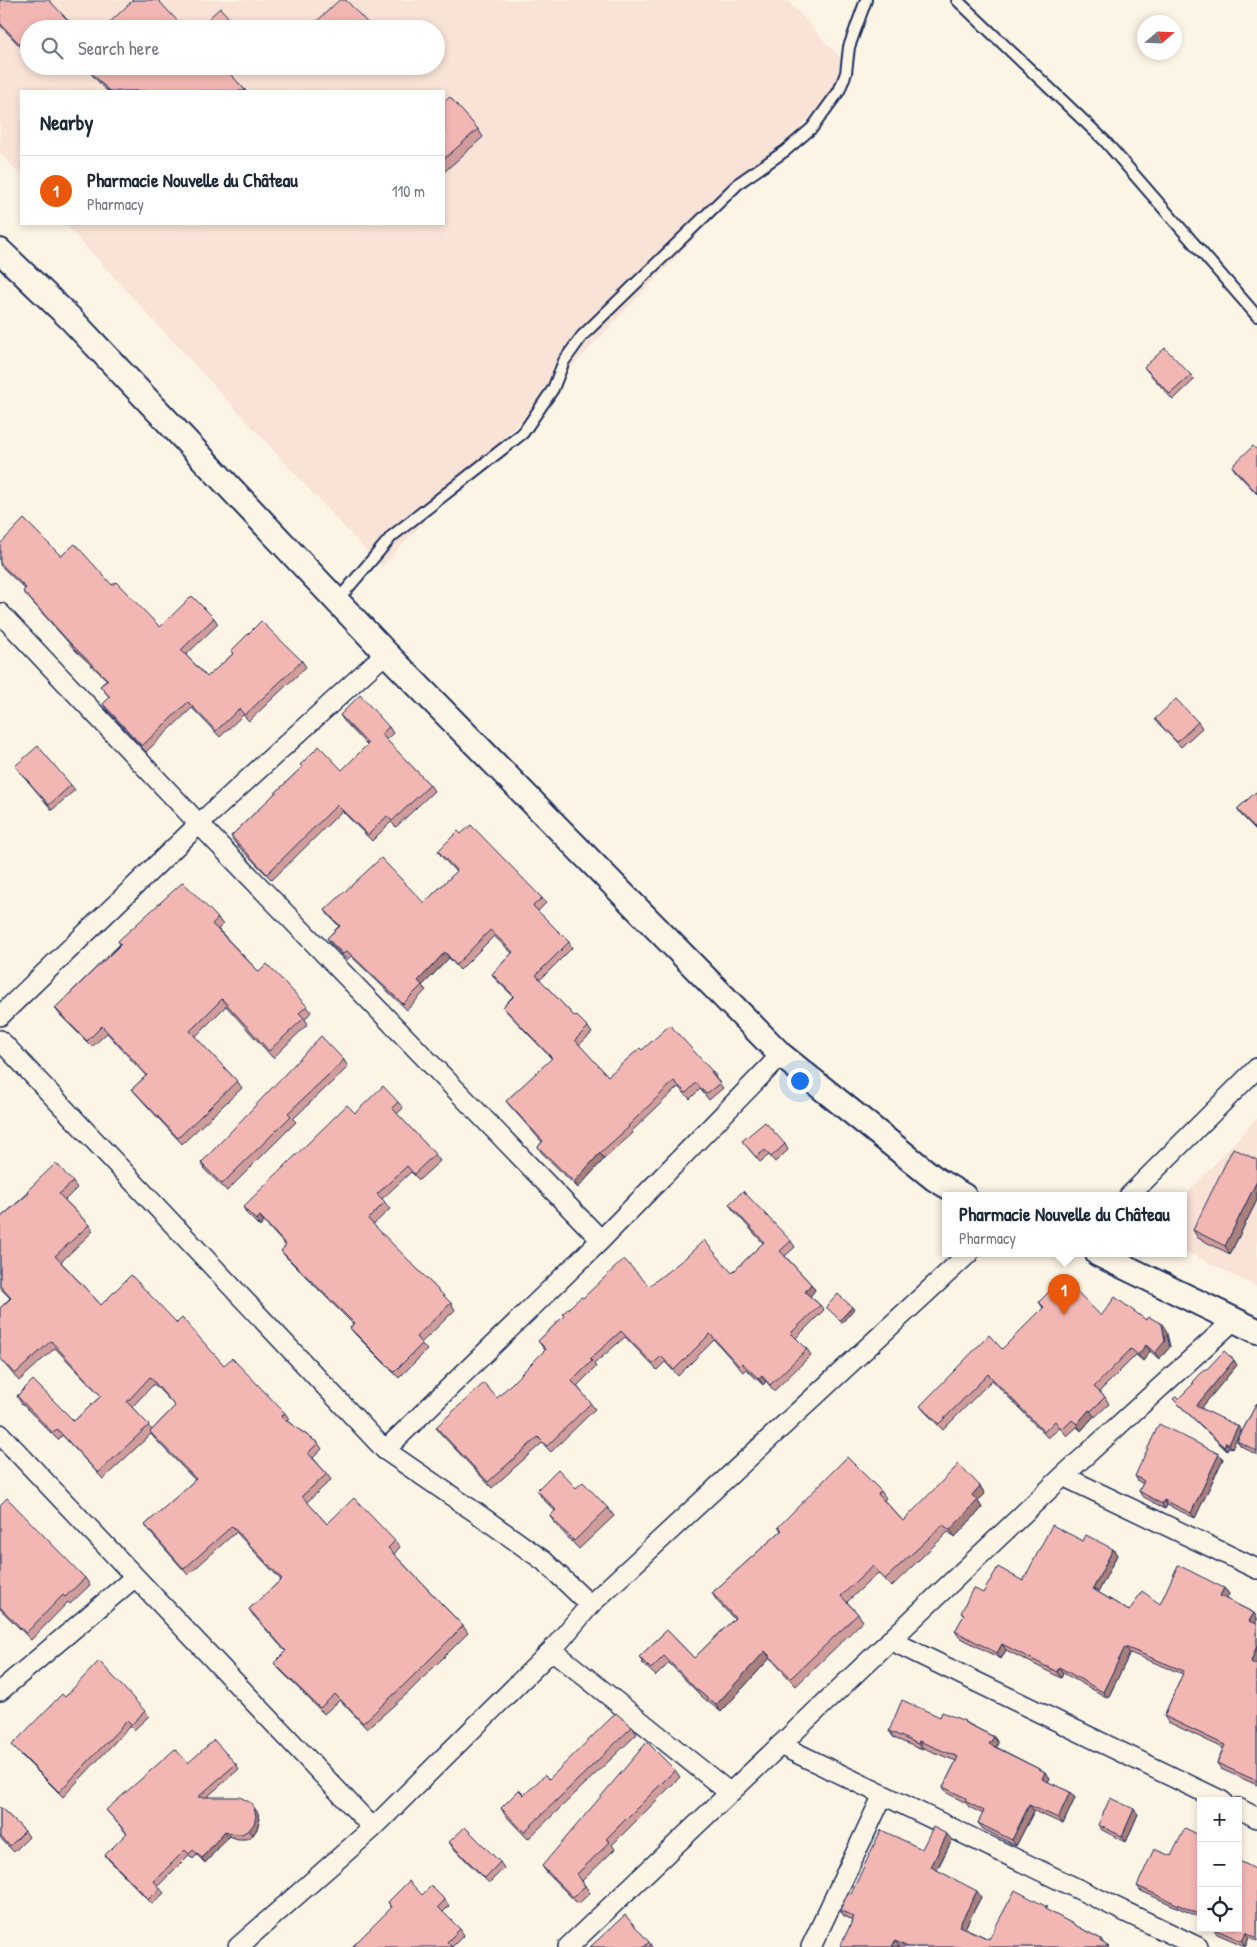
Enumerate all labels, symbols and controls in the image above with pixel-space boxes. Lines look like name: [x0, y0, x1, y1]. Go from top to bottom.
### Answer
north arrow: [1137, 15, 1182, 60]
search box: [20, 20, 445, 75]
icon: search: [38, 34, 66, 62]
text: Search here: [78, 35, 159, 61]
text: Nearby: [40, 108, 93, 137]
text: Pharmacie Nouvelle du Château: [87, 167, 298, 193]
text: 1: [53, 180, 59, 202]
text: 110 m: [392, 180, 425, 202]
text: Pharmacy: [87, 193, 144, 215]
your location: [787, 1068, 813, 1094]
popup: [942, 1192, 1187, 1257]
text: Pharmacie Nouvelle du Château: [959, 1201, 1170, 1227]
text: Pharmacy: [959, 1227, 1016, 1249]
pin: 1: [1048, 1274, 1080, 1315]
map controls: [1197, 1797, 1242, 1932]
button: +: [1197, 1797, 1242, 1842]
button: −: [1197, 1842, 1242, 1887]
button: locate: [1197, 1887, 1242, 1932]

